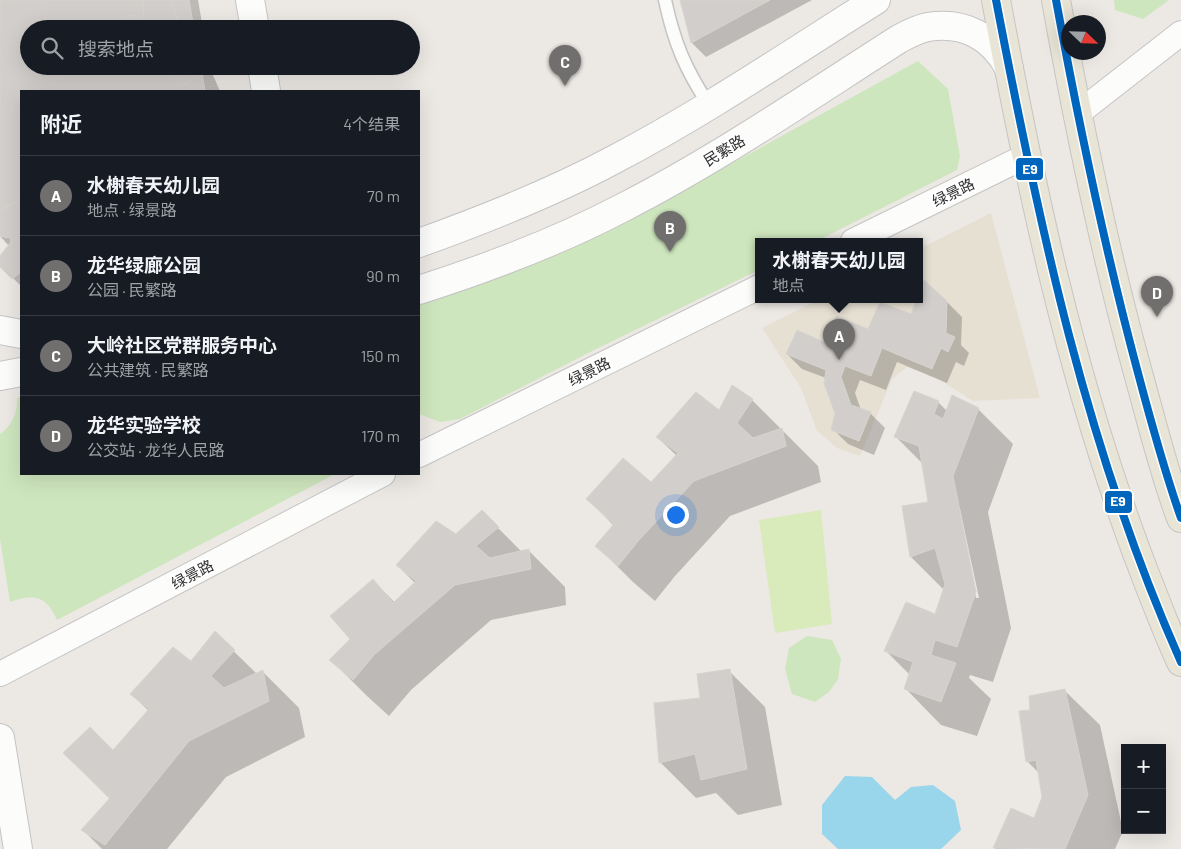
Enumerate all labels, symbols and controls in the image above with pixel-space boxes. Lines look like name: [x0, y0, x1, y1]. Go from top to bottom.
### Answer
north arrow: [1061, 15, 1106, 60]
search box: [20, 20, 420, 75]
icon: search: [38, 34, 66, 62]
text: 搜索地点: [78, 37, 154, 60]
pin: C: [549, 45, 581, 86]
text: 附近: [40, 111, 82, 136]
text: 4个结果: [343, 114, 400, 133]
street label: 民繁路: [700, 131, 748, 169]
line badge: E9: [1015, 157, 1044, 181]
text: E9: [1022, 160, 1038, 177]
text: 水榭春天幼儿园: [87, 173, 220, 196]
street label: 绿景路: [929, 174, 977, 210]
text: A: [51, 186, 61, 205]
text: 70 m: [367, 186, 400, 205]
text: 地点 · 绿景路: [87, 200, 177, 219]
pin: B: [654, 211, 686, 252]
popup: [755, 238, 923, 303]
text: 水榭春天幼儿园: [772, 248, 906, 271]
text: 龙华绿廊公园: [87, 253, 201, 276]
text: B: [51, 266, 61, 285]
text: 90 m: [366, 266, 400, 285]
text: 地点: [772, 275, 805, 294]
pin: D: [1141, 276, 1173, 317]
text: 公园 · 民繁路: [87, 280, 177, 299]
pin: A: [823, 319, 855, 360]
text: 大岭社区党群服务中心: [87, 333, 277, 356]
text: C: [51, 346, 61, 365]
text: 150 m: [361, 346, 400, 365]
street label: 绿景路: [565, 353, 613, 389]
text: 公共建筑 · 民繁路: [87, 360, 209, 379]
text: 龙华实验学校: [87, 413, 201, 436]
text: D: [51, 426, 61, 445]
text: 170 m: [361, 426, 400, 445]
text: 公交站 · 龙华人民路: [87, 440, 225, 459]
line badge: E9: [1104, 490, 1133, 514]
text: E9: [1110, 492, 1126, 509]
your location: [663, 502, 689, 528]
street label: 绿景路: [168, 555, 216, 593]
map controls: [1121, 744, 1166, 834]
button: +: [1121, 744, 1166, 789]
button: −: [1121, 789, 1166, 834]

